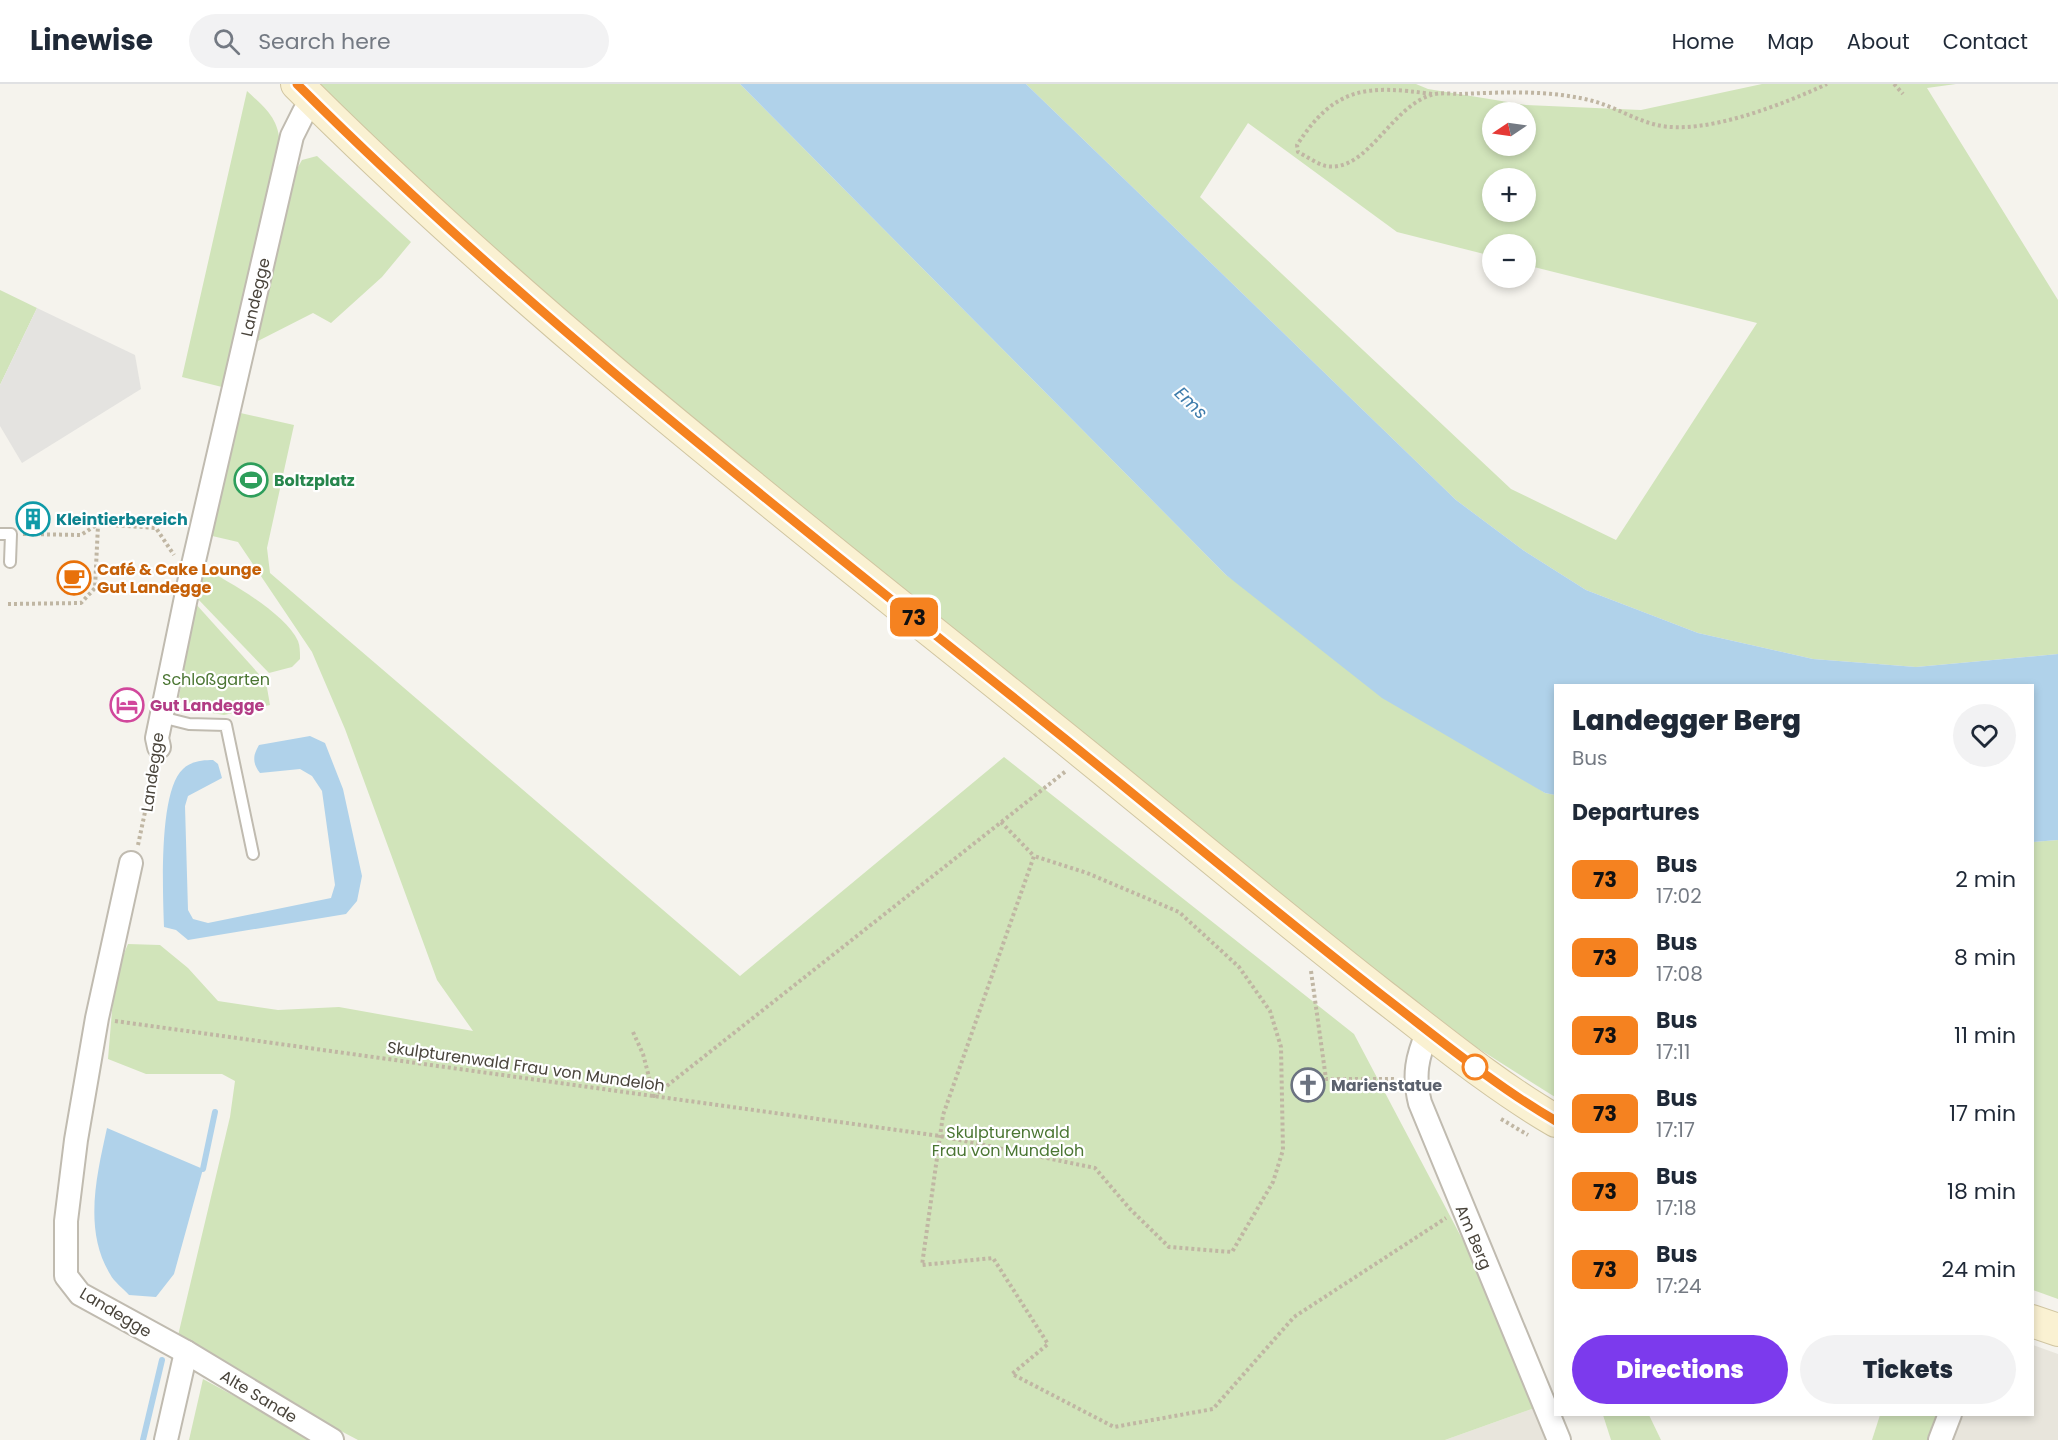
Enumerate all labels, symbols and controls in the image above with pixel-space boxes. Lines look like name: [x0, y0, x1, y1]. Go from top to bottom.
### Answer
search box: [189, 14, 609, 68]
text: Linewise: [30, 21, 153, 60]
icon: search: [210, 25, 243, 58]
text: Search here: [258, 26, 391, 57]
text: Home: [1672, 27, 1734, 56]
text: Map: [1767, 27, 1814, 56]
text: About: [1847, 27, 1910, 56]
text: Contact: [1943, 27, 2028, 56]
north arrow: [1482, 102, 1536, 156]
map controls: [1482, 102, 1536, 288]
button: +: [1482, 168, 1536, 222]
button: −: [1482, 234, 1536, 288]
street label: Landegge: [235, 255, 276, 339]
water label: Ems: [1169, 381, 1213, 425]
sports icon: Boltzplatz: [233, 462, 269, 498]
place label: Boltzplatz: [274, 469, 355, 492]
building icon: Kleintierbereich: [15, 501, 51, 537]
place label: Kleintierbereich: [56, 508, 188, 531]
place label: Café & Cake Lounge Gut Landegge: [97, 558, 262, 599]
cafe icon: Café & Cake Lounge Gut Landegge: [56, 560, 92, 596]
line badge: 73: [887, 598, 941, 636]
text: 73: [902, 603, 926, 632]
park label: Schloßgarten: [162, 668, 270, 691]
hotel icon: Gut Landegge: [109, 687, 145, 723]
place label: Gut Landegge: [150, 694, 265, 717]
text: Landegger Berg: [1572, 701, 1801, 740]
button: heart: [1953, 704, 2016, 767]
street label: Landegge: [136, 731, 169, 813]
text: Bus: [1572, 744, 1608, 772]
text: Departures: [1572, 797, 1700, 828]
text: Bus: [1656, 849, 1698, 880]
text: 2 min: [1955, 864, 2016, 895]
text: 73: [1593, 865, 1617, 894]
text: 17:02: [1656, 882, 1702, 910]
text: Bus: [1656, 927, 1698, 958]
text: 8 min: [1954, 942, 2016, 973]
text: 73: [1593, 943, 1617, 972]
text: 17:08: [1656, 960, 1703, 988]
text: Bus: [1656, 1005, 1698, 1036]
text: 11 min: [1954, 1020, 2016, 1051]
text: 73: [1593, 1021, 1617, 1050]
street label: Skulpturenwald Frau von Mundeloh: [386, 1036, 666, 1097]
text: 17:11: [1656, 1038, 1690, 1066]
unlabelled marker: [1462, 1054, 1488, 1080]
church icon: Marienstatue: [1290, 1067, 1326, 1103]
place label: Marienstatue: [1331, 1074, 1442, 1097]
text: Bus: [1656, 1083, 1698, 1114]
text: 17 min: [1949, 1098, 2016, 1129]
text: 73: [1593, 1099, 1617, 1128]
text: 17:17: [1656, 1116, 1695, 1144]
park label: Skulpturenwald Frau von Mundeloh: [932, 1121, 1084, 1162]
text: Bus: [1656, 1161, 1698, 1192]
text: 18 min: [1947, 1176, 2016, 1207]
text: 73: [1593, 1177, 1617, 1206]
text: 17:18: [1656, 1194, 1697, 1222]
street label: Am Berg: [1450, 1201, 1497, 1273]
text: Bus: [1656, 1239, 1698, 1270]
text: 24 min: [1941, 1254, 2016, 1285]
text: 73: [1593, 1255, 1617, 1284]
text: 17:24: [1656, 1272, 1702, 1300]
street label: Landegge: [75, 1282, 156, 1343]
button: Directions: [1572, 1335, 1788, 1404]
button: Tickets: [1800, 1335, 2016, 1404]
street label: Alte Sande: [216, 1364, 302, 1428]

